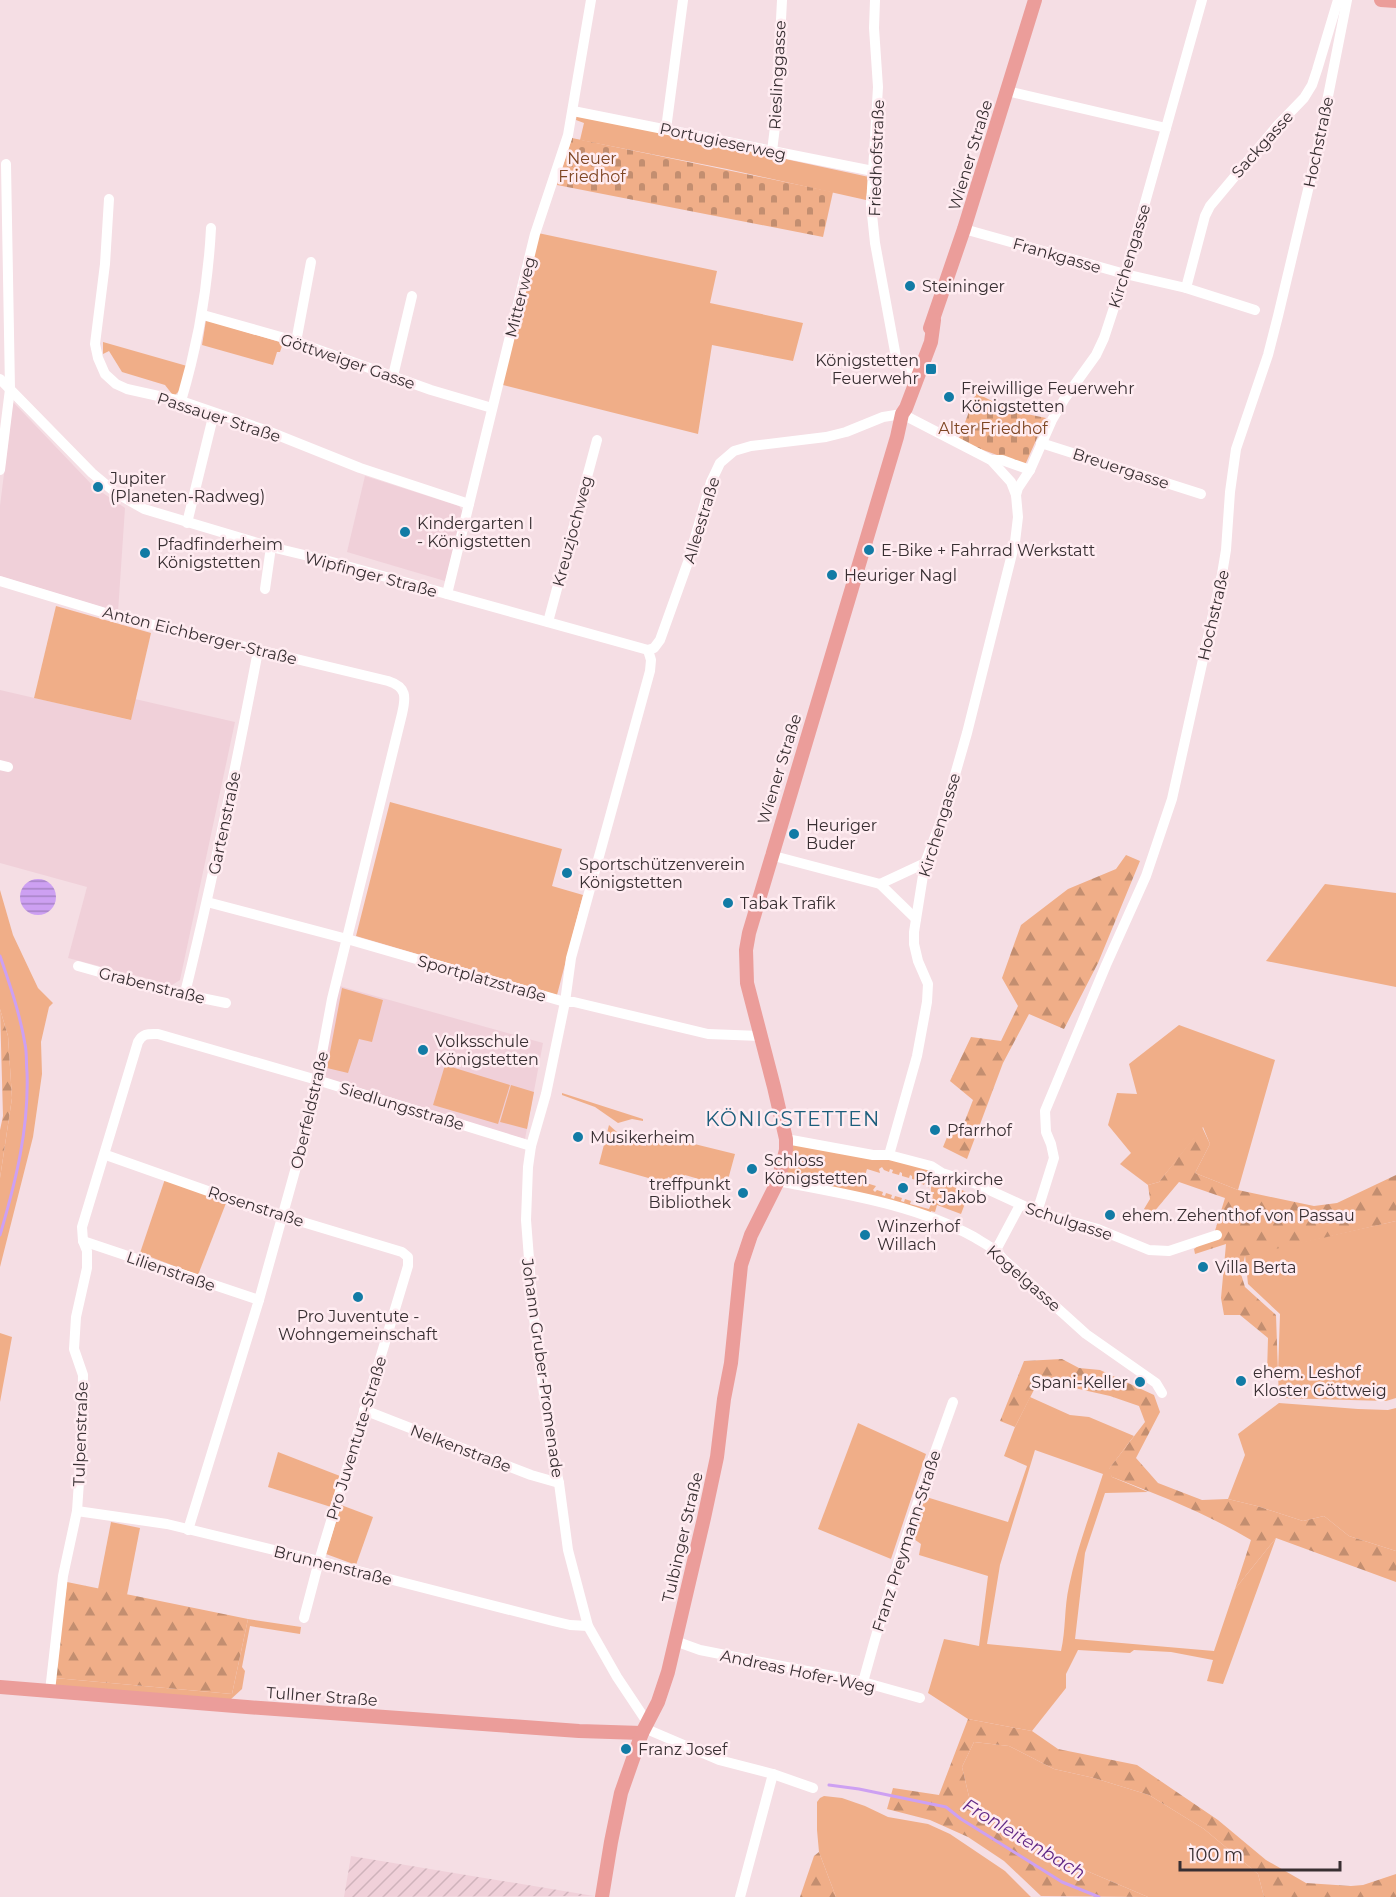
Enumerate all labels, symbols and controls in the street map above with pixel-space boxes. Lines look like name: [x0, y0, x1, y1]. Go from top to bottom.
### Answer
street label: Rieslinggasse: [765, 20, 790, 130]
street label: Hochstraße: [1300, 95, 1337, 189]
street label: Wiener Straße: [945, 98, 996, 213]
street label: Friedhofstraße: [865, 99, 888, 217]
street label: Sackgasse: [1228, 107, 1297, 182]
street label: Portugieserweg: [658, 119, 788, 164]
park label: Neuer Friedhof: [558, 149, 626, 186]
street label: Kirchengasse: [1105, 202, 1154, 310]
street label: Frankgasse: [1011, 234, 1103, 277]
street label: Mitterweg: [501, 255, 540, 340]
place label: Steininger: [922, 277, 1005, 296]
marker: Steininger: [903, 279, 917, 293]
street label: Göttweiger Gasse: [278, 330, 418, 393]
place label: Königstetten Feuerwehr: [815, 351, 919, 388]
marker: Königstetten Feuerwehr: [924, 362, 938, 376]
place label: Freiwillige Feuerwehr Königstetten: [961, 379, 1135, 416]
street label: Passauer Straße: [155, 389, 283, 446]
marker: Freiwillige Feuerwehr Königstetten: [942, 390, 956, 404]
park label: Alter Friedhof: [938, 419, 1048, 438]
street label: Breuergasse: [1070, 444, 1171, 493]
place label: Jupiter (Planeten-Radweg): [109, 469, 265, 506]
street label: Kreuzjochweg: [548, 473, 596, 589]
street label: Alleestraße: [679, 475, 724, 566]
marker: Jupiter (Planeten-Radweg): [91, 480, 105, 494]
place label: Kindergarten I - Königstetten: [417, 514, 533, 551]
marker: Kindergarten I - Königstetten: [398, 525, 412, 539]
place label: Pfadfinderheim Königstetten: [157, 535, 283, 572]
place label: E-Bike + Fahrrad Werkstatt: [881, 541, 1096, 560]
marker: E-Bike + Fahrrad Werkstatt: [862, 543, 876, 557]
marker: Pfadfinderheim Königstetten: [138, 546, 152, 560]
street label: Wipfinger Straße: [303, 548, 439, 601]
place label: Heuriger Nagl: [844, 566, 957, 585]
marker: Heuriger Nagl: [825, 568, 839, 582]
street label: Hochstraße: [1194, 568, 1233, 662]
street label: Anton Eichberger-Straße: [101, 602, 299, 669]
street label: Wiener Straße: [754, 712, 805, 827]
street label: Gartenstraße: [204, 770, 245, 876]
street label: Kirchengasse: [915, 771, 964, 879]
place label: Heuriger Buder: [806, 816, 877, 853]
marker: Heuriger Buder: [787, 827, 801, 841]
place label: Sportschützenverein Königstetten: [579, 855, 745, 892]
marker: Sportschützenverein Königstetten: [560, 866, 574, 880]
place label: Tabak Trafik: [740, 894, 836, 913]
marker: Tabak Trafik: [721, 896, 735, 910]
street label: Sportplatzstraße: [415, 951, 548, 1006]
street label: Grabenstraße: [97, 963, 207, 1008]
place label: Volksschule Königstetten: [435, 1032, 539, 1069]
marker: Volksschule Königstetten: [416, 1043, 430, 1057]
street label: Oberfeldstraße: [287, 1049, 332, 1171]
street label: Siedlungsstraße: [337, 1079, 466, 1134]
district label: KÖNIGSTETTEN: [705, 1107, 881, 1131]
place label: Pfarrhof: [947, 1121, 1013, 1140]
marker: Pfarrhof: [928, 1123, 942, 1137]
place label: Musikerheim: [590, 1128, 695, 1147]
marker: Musikerheim: [571, 1130, 585, 1144]
place label: Schloss Königstetten: [764, 1151, 868, 1188]
marker: Schloss Königstetten: [745, 1162, 759, 1176]
place label: Pfarrkirche St. Jakob: [915, 1170, 1003, 1207]
place label: treffpunkt Bibliothek: [649, 1175, 731, 1212]
marker: Pfarrkirche St. Jakob: [896, 1181, 910, 1195]
street label: Rosenstraße: [205, 1182, 306, 1231]
marker: treffpunkt Bibliothek: [736, 1186, 750, 1200]
street label: Schulgasse: [1023, 1198, 1115, 1244]
place label: ehem. Zehenthof von Passau: [1122, 1206, 1355, 1225]
marker: ehem. Zehenthof von Passau: [1103, 1208, 1117, 1222]
place label: Winzerhof Willach: [877, 1217, 960, 1254]
marker: Winzerhof Willach: [858, 1228, 872, 1242]
street label: Kogelgasse: [983, 1241, 1064, 1316]
street label: Lilienstraße: [124, 1247, 218, 1296]
street label: Johann Gruber-Promenade: [518, 1256, 567, 1479]
place label: Villa Berta: [1215, 1258, 1296, 1277]
marker: Villa Berta: [1196, 1260, 1210, 1274]
marker: Pro Juventute - Wohngemeinschaft: [351, 1290, 365, 1304]
place label: Pro Juventute - Wohngemeinschaft: [278, 1307, 438, 1344]
street label: Pro Juventute-Straße: [323, 1354, 390, 1522]
place label: ehem. Leshof Kloster Göttweig: [1253, 1363, 1387, 1400]
place label: Spani-Keller: [1031, 1373, 1128, 1392]
marker: ehem. Leshof Kloster Göttweig: [1234, 1374, 1248, 1388]
marker: Spani-Keller: [1133, 1375, 1147, 1389]
street label: Tulpenstraße: [69, 1381, 92, 1487]
street label: Nelkenstraße: [408, 1421, 514, 1476]
street label: Franz Preymann-Straße: [868, 1448, 945, 1634]
street label: Tulbinger Straße: [658, 1470, 707, 1604]
street label: Brunnenstraße: [272, 1542, 394, 1589]
street label: Andreas Hofer-Weg: [719, 1646, 877, 1697]
street label: Tullner Straße: [266, 1683, 378, 1710]
place label: Franz Josef: [638, 1740, 728, 1759]
marker: Franz Josef: [619, 1742, 633, 1756]
water label: Fronleitenbach: [959, 1794, 1089, 1884]
scale bar: [1180, 1834, 1340, 1872]
text: 100 m: [1189, 1844, 1243, 1866]

